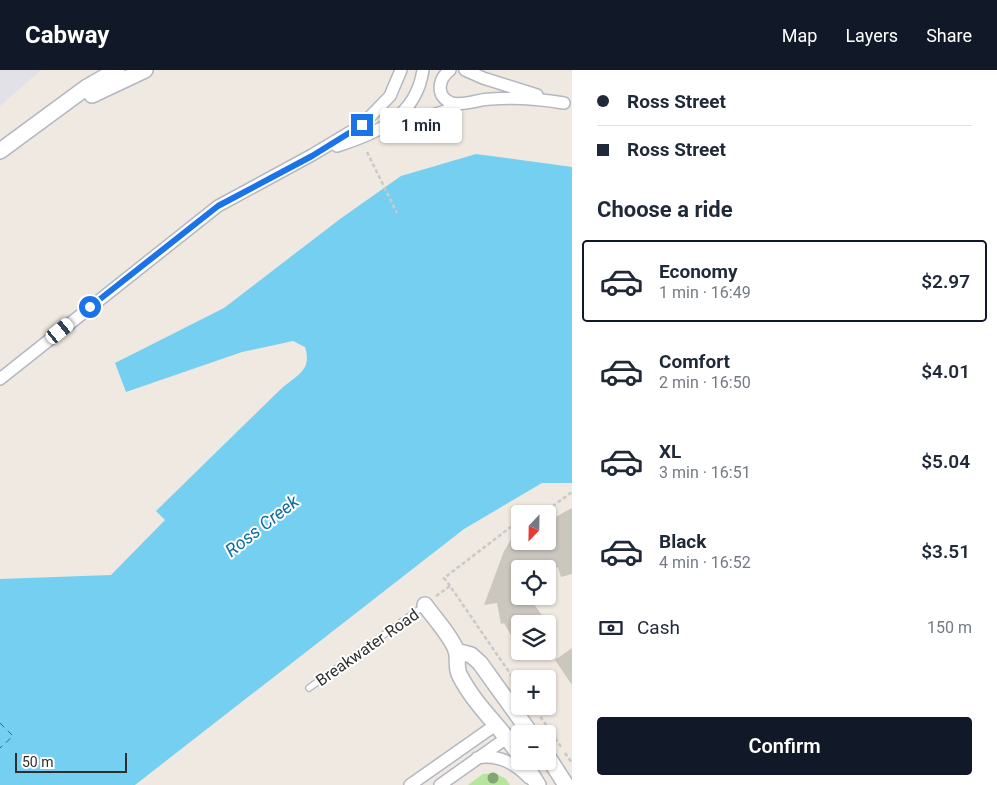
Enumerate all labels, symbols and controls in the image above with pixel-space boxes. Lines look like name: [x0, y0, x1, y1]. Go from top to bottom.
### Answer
text: Cabway: [25, 21, 109, 49]
text: Map: [782, 25, 817, 46]
text: Layers: [845, 25, 898, 46]
text: Share: [926, 25, 972, 46]
text: Ross Street: [627, 90, 726, 113]
callout: 1 min: [380, 108, 462, 142]
route end: [351, 114, 373, 136]
text: 1 min: [401, 116, 441, 135]
text: Ross Street: [627, 138, 726, 161]
text: Choose a ride: [597, 197, 733, 222]
icon: car: [599, 259, 644, 304]
text: Economy: [659, 260, 738, 283]
text: $2.97: [921, 270, 970, 293]
text: 1 min · 16:49: [659, 283, 751, 302]
route start: [79, 296, 101, 318]
car: [43, 316, 76, 346]
icon: car: [599, 349, 644, 394]
text: Comfort: [659, 350, 730, 373]
text: $4.01: [921, 360, 970, 383]
text: 2 min · 16:50: [659, 373, 751, 392]
icon: car: [599, 439, 644, 484]
text: XL: [659, 440, 681, 463]
text: $5.04: [921, 450, 970, 473]
text: 3 min · 16:51: [659, 463, 751, 482]
water label: Ross Creek: [221, 490, 304, 561]
north arrow: [511, 505, 556, 550]
map controls: [511, 505, 556, 770]
icon: car: [599, 529, 644, 574]
text: Black: [659, 530, 706, 553]
text: $3.51: [921, 540, 970, 563]
text: 4 min · 16:52: [659, 553, 751, 572]
button: locate: [511, 560, 556, 605]
street label: Breakwater Road: [312, 605, 422, 690]
icon: cash: [597, 614, 625, 642]
button: layers: [511, 615, 556, 660]
text: Cash: [637, 616, 680, 639]
text: 150 m: [927, 618, 972, 637]
button: +: [511, 670, 556, 715]
button: Confirm: [597, 717, 972, 775]
button: −: [511, 725, 556, 770]
scale bar: [15, 750, 128, 773]
text: 50 m: [22, 754, 54, 770]

